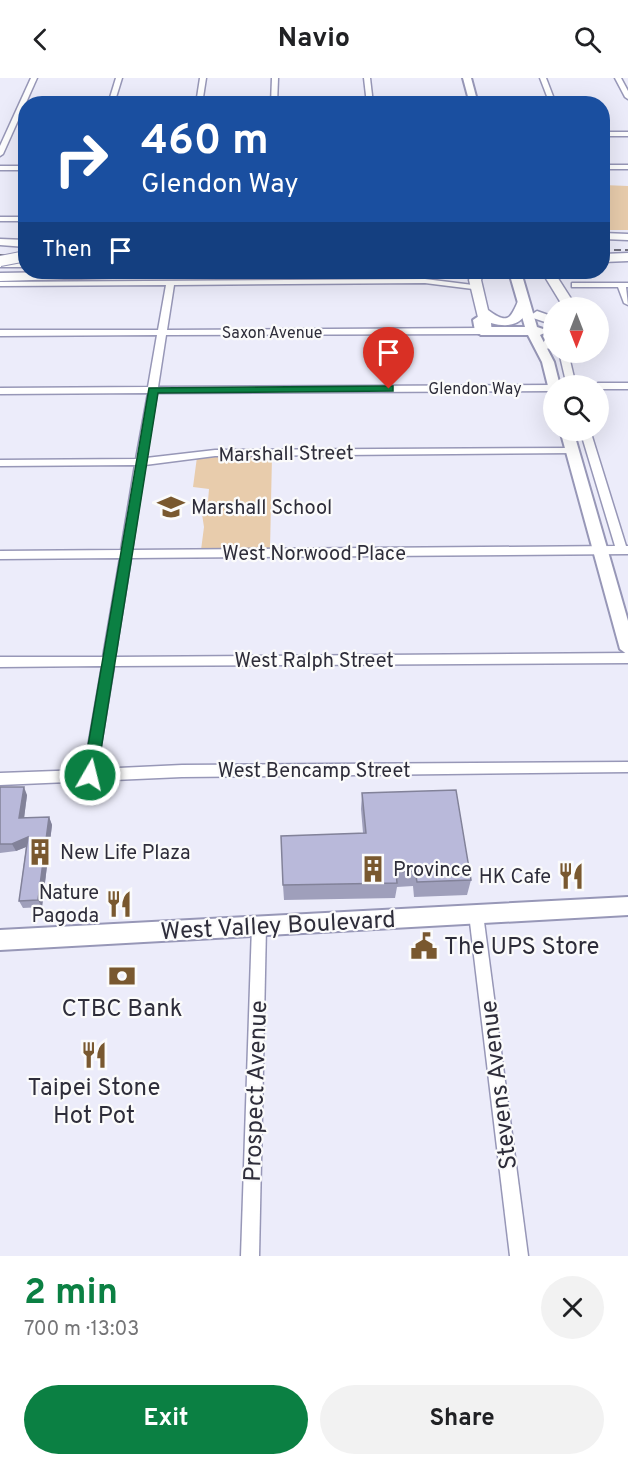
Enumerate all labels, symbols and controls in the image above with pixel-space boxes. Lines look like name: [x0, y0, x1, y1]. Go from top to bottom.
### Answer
text: Navio: [278, 22, 350, 56]
icon: back: [24, 23, 57, 56]
icon: search: [571, 23, 604, 56]
text: 460 m: [141, 116, 269, 169]
icon: right: [42, 120, 120, 198]
text: Glendon Way: [141, 168, 299, 202]
icon: arrive: [104, 234, 137, 267]
text: Then: [42, 237, 92, 264]
north arrow: [543, 297, 609, 363]
map controls: [543, 297, 609, 441]
street label: Saxon Avenue: [222, 324, 322, 344]
pin: [363, 327, 414, 389]
icon: arrive: [372, 336, 405, 369]
button: search: [543, 375, 609, 441]
street label: Glendon Way: [428, 380, 522, 400]
street label: Marshall Street: [218, 441, 354, 469]
school or university icon: Marshall School: [156, 492, 186, 522]
place label: Marshall School: [191, 496, 332, 522]
street label: West Norwood Place: [222, 542, 406, 568]
street label: West Ralph Street: [234, 649, 394, 675]
position arrow: [58, 743, 122, 807]
street label: West Bencamp Street: [217, 759, 411, 785]
building icon: New Life Plaza: [25, 837, 55, 867]
place label: New Life Plaza: [60, 841, 191, 867]
building icon: Province: [358, 854, 388, 884]
place label: Province: [393, 858, 472, 884]
restaurant icon: HK Cafe: [556, 861, 586, 891]
place label: HK Cafe: [479, 865, 551, 891]
place label: Nature Pagoda: [32, 881, 99, 930]
restaurant icon: Nature Pagoda: [104, 889, 134, 919]
street label: West Valley Boulevard: [160, 906, 397, 948]
public building icon: The UPS Store: [409, 931, 439, 961]
place label: The UPS Store: [444, 933, 600, 963]
bank icon: CTBC Bank: [107, 961, 137, 991]
place label: CTBC Bank: [61, 995, 183, 1025]
street label: Stevens Avenue: [475, 998, 525, 1171]
street label: Prospect Avenue: [239, 1000, 275, 1182]
restaurant icon: Taipei Stone Hot Pot: [79, 1040, 109, 1070]
place label: Taipei Stone Hot Pot: [28, 1074, 160, 1132]
text: 2 min: [24, 1271, 118, 1317]
button: close: [541, 1276, 604, 1339]
text: 700 m · 13:03: [24, 1317, 139, 1343]
button: Exit: [24, 1385, 308, 1454]
button: Share: [320, 1385, 604, 1454]

